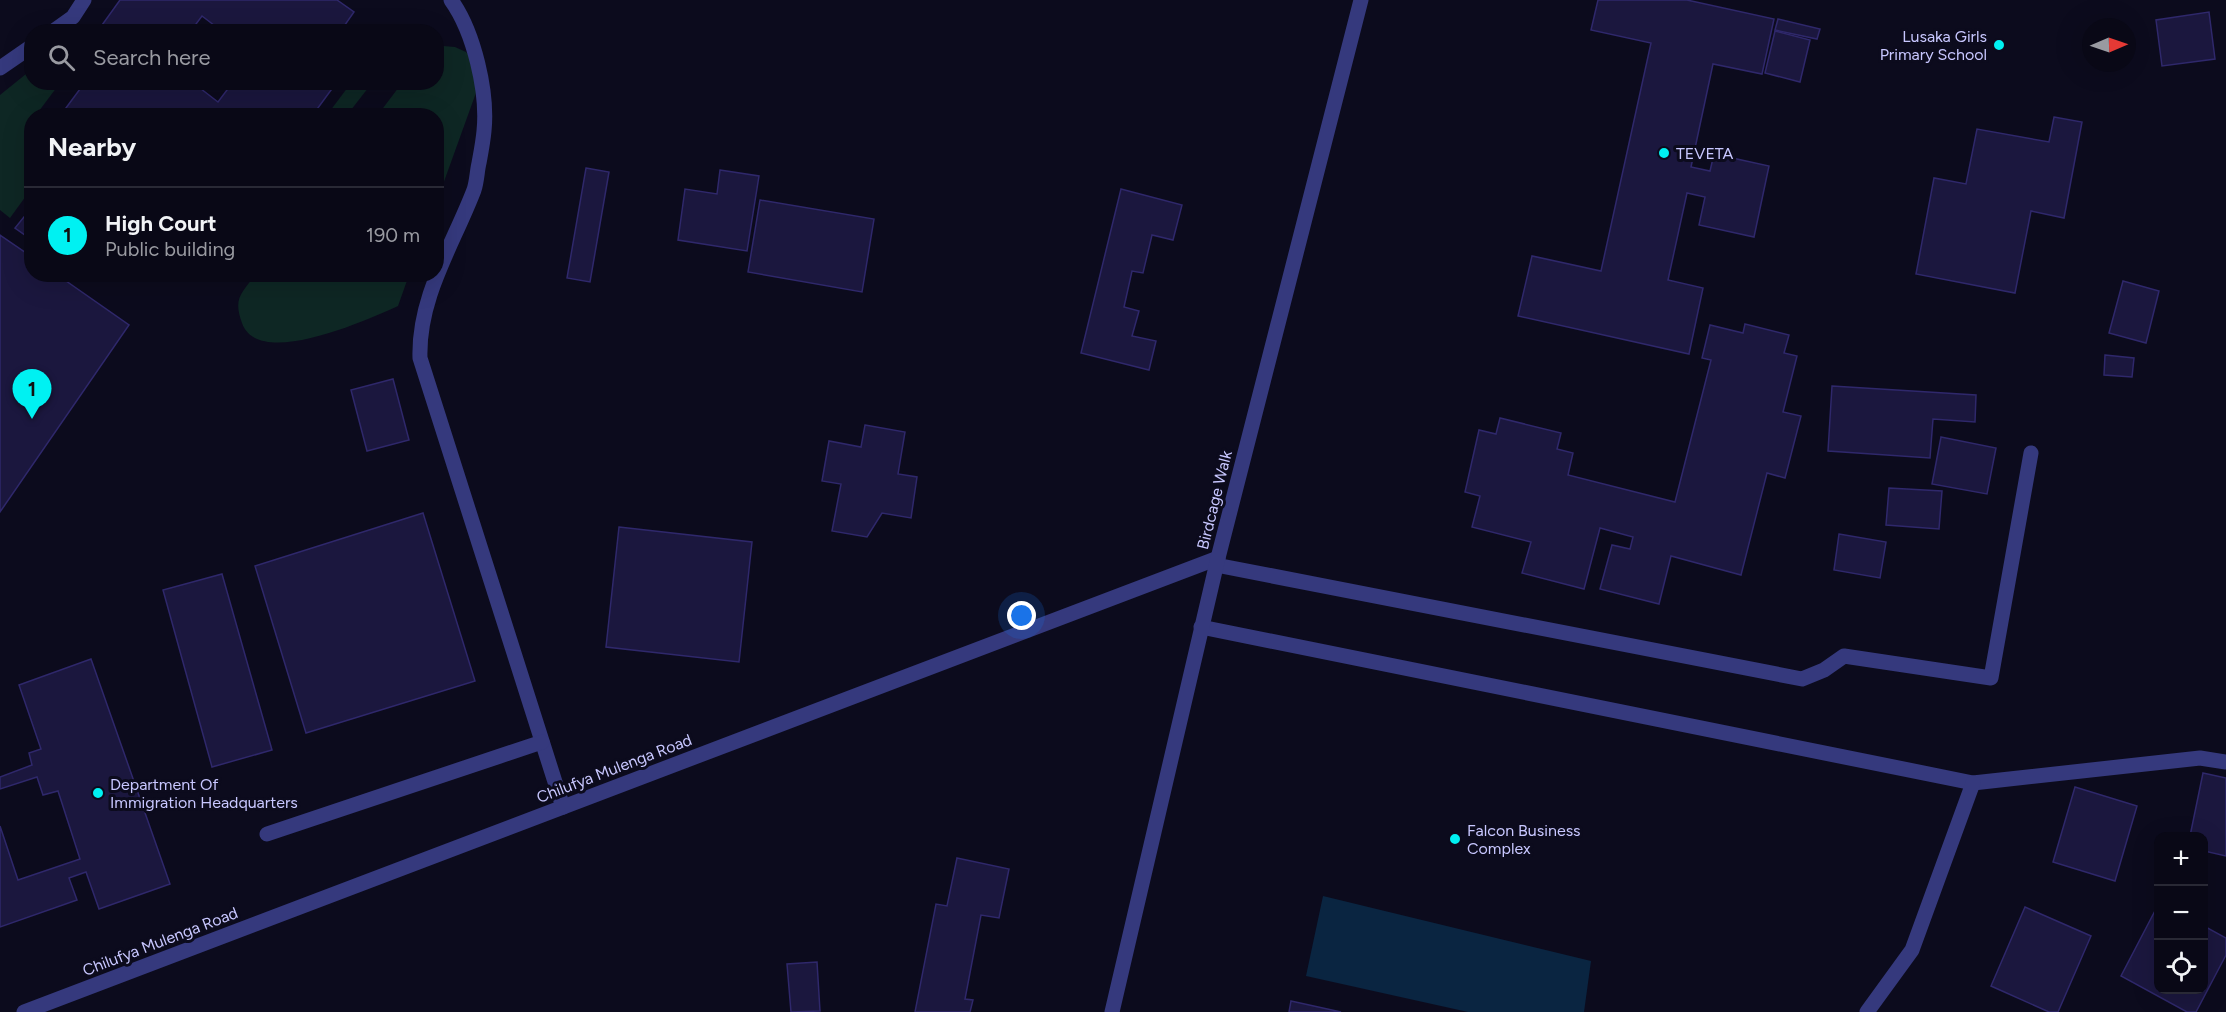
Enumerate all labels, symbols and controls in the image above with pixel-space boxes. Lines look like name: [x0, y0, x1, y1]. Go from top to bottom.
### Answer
north arrow: [2082, 18, 2136, 72]
search box: [24, 24, 444, 90]
place label: Lusaka Girls Primary School: [1880, 27, 1987, 64]
marker: Lusaka Girls Primary School: [1992, 38, 2006, 52]
icon: search: [45, 41, 78, 74]
text: Search here: [93, 44, 211, 71]
text: Nearby: [48, 131, 136, 163]
place label: TEVETA: [1676, 144, 1734, 163]
marker: TEVETA: [1657, 146, 1671, 160]
text: High Court: [105, 210, 217, 237]
text: 1: [63, 223, 72, 247]
text: 190 m: [366, 223, 420, 247]
text: Public building: [105, 237, 235, 261]
pin: 1: [12, 370, 51, 419]
street label: Birdcage Walk: [1193, 448, 1236, 552]
your location: [1007, 601, 1036, 630]
street label: Chilufya Mulenga Road: [534, 730, 695, 807]
place label: Department Of Immigration Headquarters: [110, 775, 298, 812]
marker: Department Of Immigration Headquarters: [91, 786, 105, 800]
place label: Falcon Business Complex: [1467, 821, 1581, 858]
marker: Falcon Business Complex: [1448, 832, 1462, 846]
map controls: [2154, 832, 2208, 994]
button: +: [2154, 832, 2208, 886]
button: −: [2154, 886, 2208, 940]
street label: Chilufya Mulenga Road: [80, 903, 241, 980]
button: locate: [2154, 940, 2208, 994]

